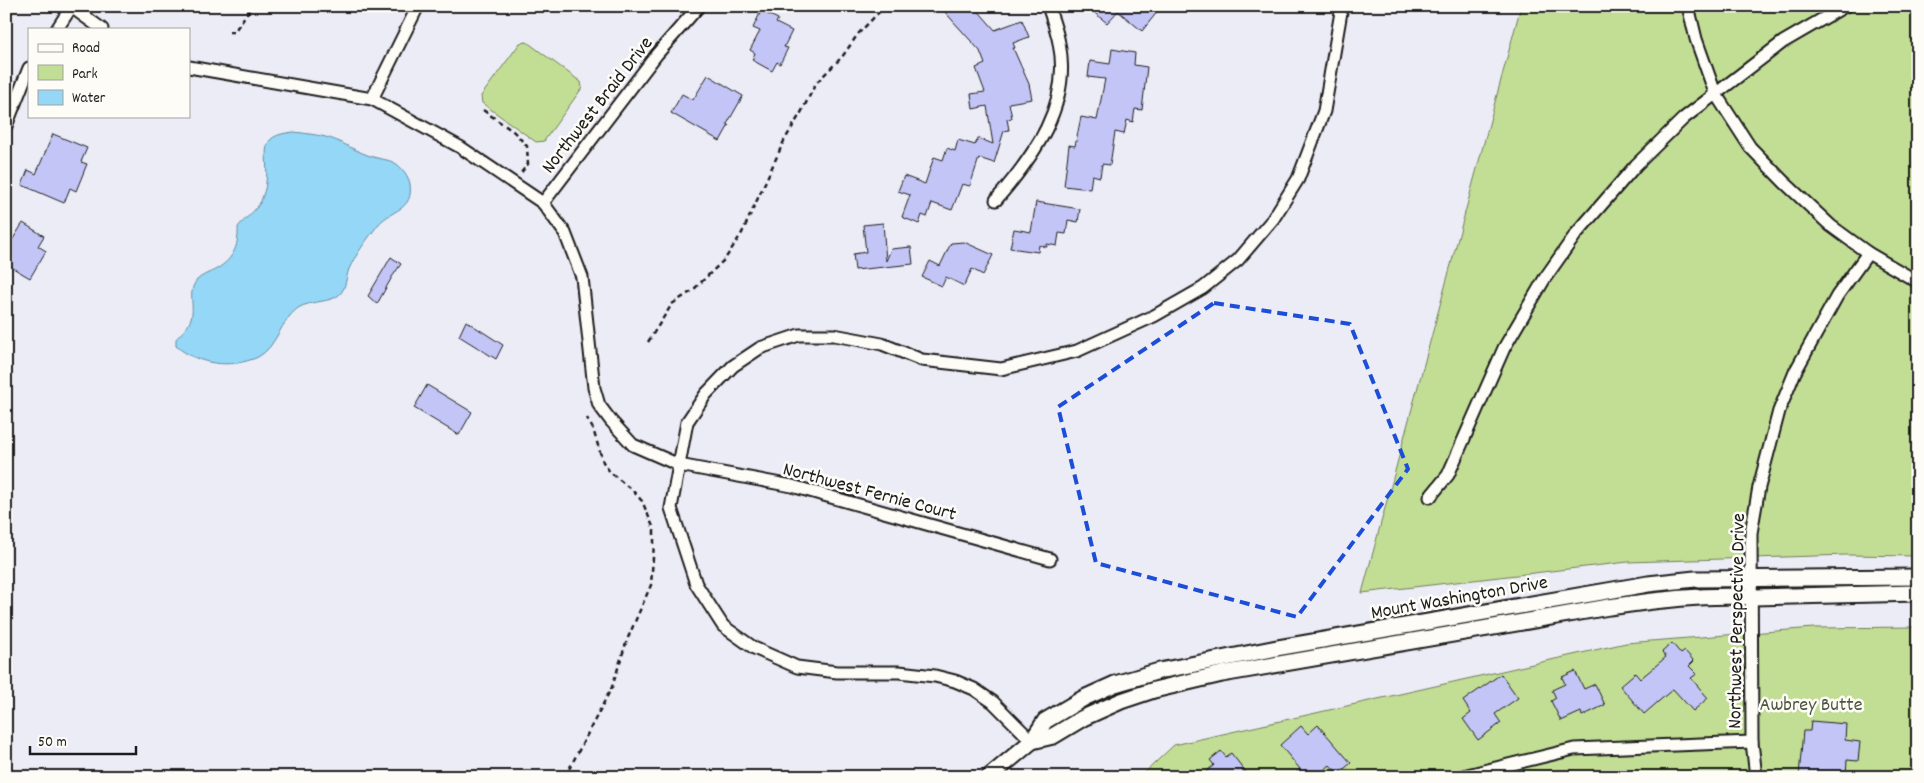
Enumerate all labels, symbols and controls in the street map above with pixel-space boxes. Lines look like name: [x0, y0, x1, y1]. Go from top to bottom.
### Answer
legend: [28, 28, 190, 118]
street label: Northwest Braid Drive: [536, 31, 661, 180]
text: Road: [72, 38, 100, 60]
text: Park: [72, 64, 98, 86]
text: Water: [72, 88, 106, 110]
street label: Northwest Fernie Court: [779, 456, 959, 530]
street label: Northwest Perspective Drive: [1722, 513, 1754, 729]
street label: Mount Washington Drive: [1369, 570, 1550, 628]
park label: Awbrey Butte: [1759, 692, 1863, 720]
scale bar: [30, 723, 136, 755]
text: 50 m: [38, 732, 67, 754]

